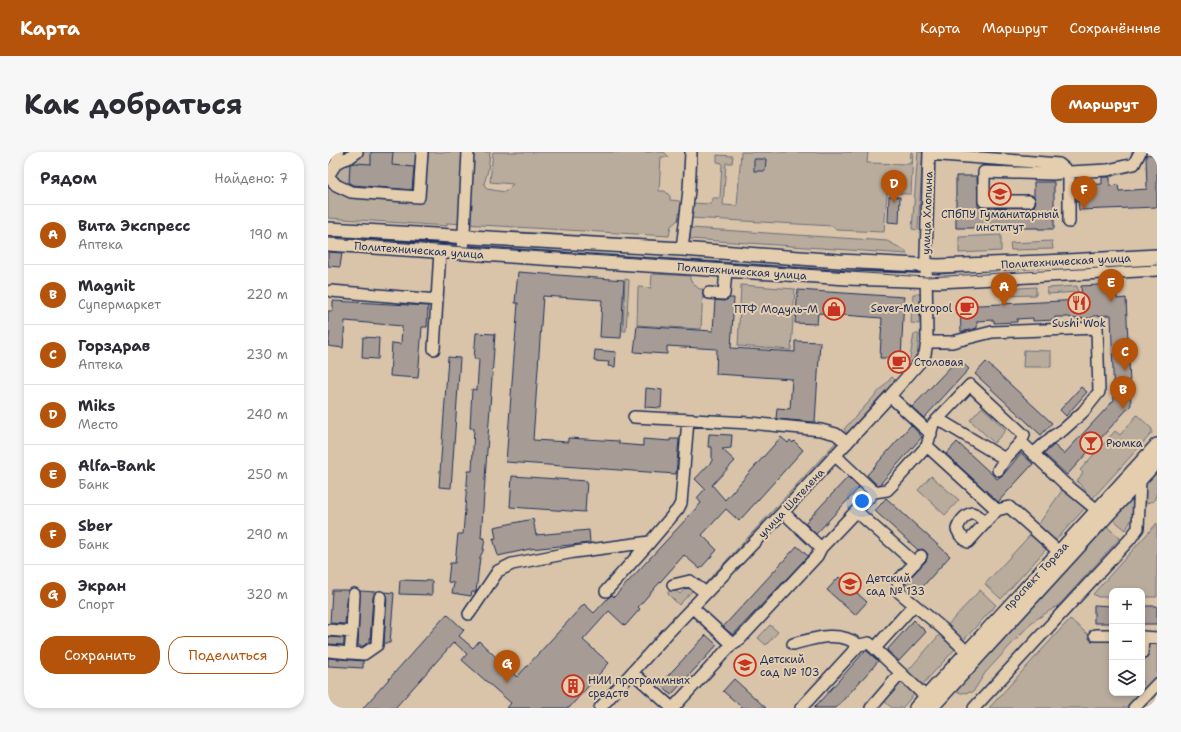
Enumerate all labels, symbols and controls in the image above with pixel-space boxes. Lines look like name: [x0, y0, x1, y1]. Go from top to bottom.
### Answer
text: Карта: [20, 16, 80, 41]
text: Карта: [920, 19, 960, 37]
text: Маршрут: [982, 19, 1048, 37]
text: Сохранённые: [1070, 19, 1161, 37]
text: Как добраться: [24, 85, 243, 123]
button: Маршрут: [1051, 85, 1157, 123]
text: Рядом: [40, 167, 97, 189]
text: Найдено: 7: [214, 170, 288, 187]
pin: D: [881, 170, 907, 203]
street label: улица Хлопина: [919, 171, 936, 255]
pin: F: [1071, 176, 1097, 209]
school or university icon: СПбПУ Гуманитарный институт: [987, 181, 1013, 207]
place label: СПбПУ Гуманитарный институт: [941, 207, 1059, 235]
text: Вита Экспресс: [78, 216, 191, 236]
text: A: [48, 226, 58, 243]
text: 190 m: [249, 226, 288, 243]
text: Аптека: [78, 236, 123, 253]
street label: Политехническая улица: [354, 238, 484, 263]
street label: Политехническая улица: [1001, 251, 1131, 272]
street label: Политехническая улица: [677, 259, 807, 284]
pin: E: [1098, 269, 1124, 302]
pin: A: [991, 273, 1017, 306]
text: Magnit: [78, 276, 135, 296]
text: B: [49, 286, 57, 303]
text: 220 m: [246, 286, 288, 303]
restaurant icon: Sushi Wok: [1066, 290, 1092, 316]
cafe icon: Sever-Metropol: [954, 295, 980, 321]
text: Супермаркет: [78, 296, 161, 313]
shop icon: ПТФ Модуль-М: [821, 296, 847, 322]
place label: Sever-Metropol: [871, 301, 953, 316]
place label: ПТФ Модуль-М: [734, 302, 818, 317]
place label: Sushi Wok: [1052, 316, 1106, 331]
text: Горздрав: [78, 336, 150, 356]
pin: C: [1112, 338, 1138, 371]
text: C: [49, 346, 57, 363]
text: 230 m: [246, 346, 288, 363]
cafe icon: Столовая: [886, 349, 912, 375]
place label: Столовая: [914, 355, 963, 370]
text: Аптека: [78, 356, 123, 373]
pin: B: [1110, 376, 1136, 409]
text: Miks: [78, 396, 115, 416]
text: D: [48, 406, 58, 423]
text: 240 m: [246, 406, 288, 423]
text: Место: [78, 416, 118, 433]
bar icon: Рюмка: [1078, 430, 1104, 456]
place label: Рюмка: [1106, 436, 1143, 451]
text: Alfa-Bank: [78, 456, 156, 476]
street label: улица Шателена: [755, 465, 828, 542]
text: E: [49, 466, 57, 483]
text: 250 m: [247, 466, 288, 483]
text: Банк: [78, 476, 109, 493]
your location: [852, 491, 872, 511]
text: Sber: [78, 516, 113, 536]
text: F: [49, 526, 57, 543]
text: 290 m: [246, 526, 288, 543]
text: Банк: [78, 536, 109, 553]
street label: проспект Тореза: [1001, 539, 1072, 614]
school or university icon: Детский сад № 133: [837, 571, 863, 597]
place label: Детский сад № 133: [866, 571, 925, 599]
text: Экран: [78, 576, 126, 596]
text: G: [48, 586, 58, 603]
text: 320 m: [246, 586, 288, 603]
map controls: [1109, 588, 1145, 696]
button: +: [1109, 588, 1145, 624]
text: Спорт: [78, 596, 114, 613]
button: −: [1109, 624, 1145, 660]
button: Сохранить: [40, 636, 160, 674]
button: Поделиться: [168, 636, 288, 674]
pin: G: [494, 650, 520, 683]
school or university icon: Детский сад № 103: [732, 652, 758, 678]
place label: Детский сад № 103: [760, 652, 819, 680]
button: layers: [1109, 660, 1145, 696]
building icon: НИИ программных средств: [560, 673, 586, 699]
place label: НИИ программных средств: [588, 673, 690, 701]

